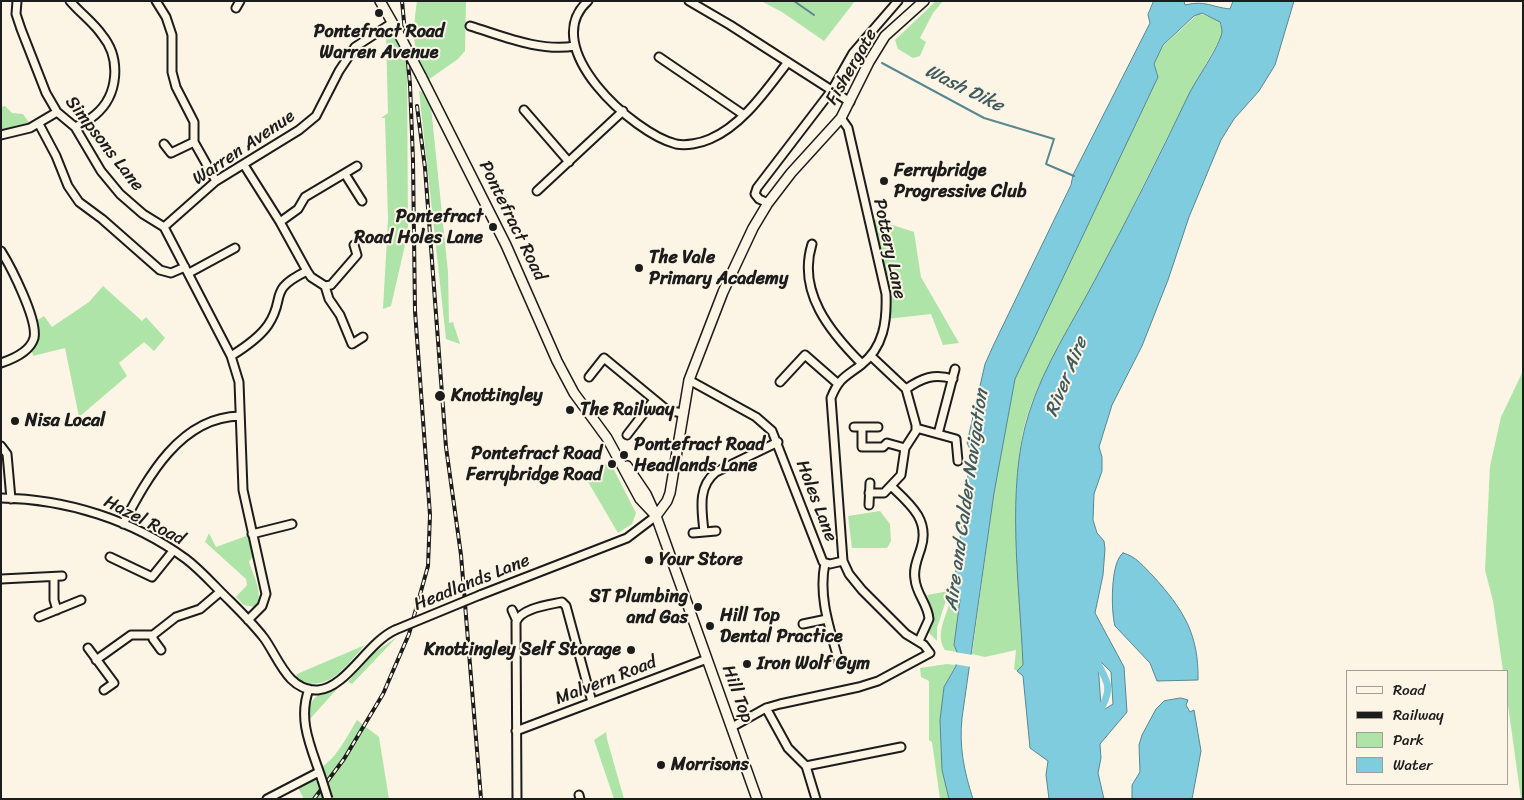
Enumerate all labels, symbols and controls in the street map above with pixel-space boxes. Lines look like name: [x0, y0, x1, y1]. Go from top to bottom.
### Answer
marker: Pontefract Road Warren Avenue: [373, 7, 385, 19]
place label: Pontefract Road Warren Avenue: [314, 21, 444, 64]
street label: Fishergate: [822, 25, 882, 109]
water label: Wash Dike: [921, 60, 1007, 118]
street label: Simpsons Lane: [60, 92, 148, 196]
street label: Warren Avenue: [189, 106, 299, 190]
street label: Pontefract Road: [474, 158, 550, 284]
place label: Ferrybridge Progressive Club: [894, 160, 1027, 202]
marker: Ferrybridge Progressive Club: [878, 175, 890, 187]
street label: Pottery Lane: [868, 197, 910, 301]
place label: Pontefract Road Holes Lane: [354, 206, 483, 248]
marker: Pontefract Road Holes Lane: [487, 221, 499, 233]
place label: The Vale Primary Academy: [649, 247, 788, 290]
marker: The Vale Primary Academy: [633, 262, 645, 274]
water label: River Aire: [1041, 334, 1093, 420]
place label: Knottingley: [451, 385, 543, 407]
water label: Aire and Calder Navigation: [940, 388, 994, 612]
marker: Knottingley: [433, 389, 447, 403]
place label: The Railway: [580, 399, 674, 421]
marker: The Railway: [564, 404, 576, 416]
place label: Nisa Local: [25, 410, 105, 432]
marker: Nisa Local: [9, 415, 21, 427]
place label: Pontefract Road Headlands Lane: [634, 434, 765, 476]
place label: Pontefract Road Ferrybridge Road: [466, 443, 602, 486]
marker: Pontefract Road Headlands Lane: [618, 449, 630, 461]
street label: Holes Lane: [791, 457, 841, 545]
marker: Pontefract Road Ferrybridge Road: [606, 458, 618, 470]
street label: Hazel Road: [100, 491, 188, 551]
place label: Your Store: [659, 549, 743, 571]
street label: Headlands Lane: [411, 550, 533, 616]
marker: Your Store: [643, 554, 655, 566]
place label: ST Plumbing and Gas: [590, 586, 688, 628]
marker: ST Plumbing and Gas: [692, 601, 704, 613]
place label: Hill Top Dental Practice: [720, 605, 843, 648]
marker: Hill Top Dental Practice: [704, 620, 716, 632]
place label: Knottingley Self Storage: [424, 639, 621, 661]
marker: Knottingley Self Storage: [625, 644, 637, 656]
street label: Malvern Road: [552, 652, 660, 710]
place label: Iron Wolf Gym: [757, 653, 870, 675]
marker: Iron Wolf Gym: [741, 658, 753, 670]
street label: Hill Top: [717, 662, 757, 726]
legend: [1346, 670, 1509, 785]
text: Road: [1393, 677, 1425, 703]
text: Railway: [1393, 702, 1444, 728]
text: Park: [1393, 727, 1424, 753]
text: Water: [1393, 752, 1433, 778]
place label: Morrisons: [671, 754, 749, 776]
marker: Morrisons: [655, 759, 667, 771]

